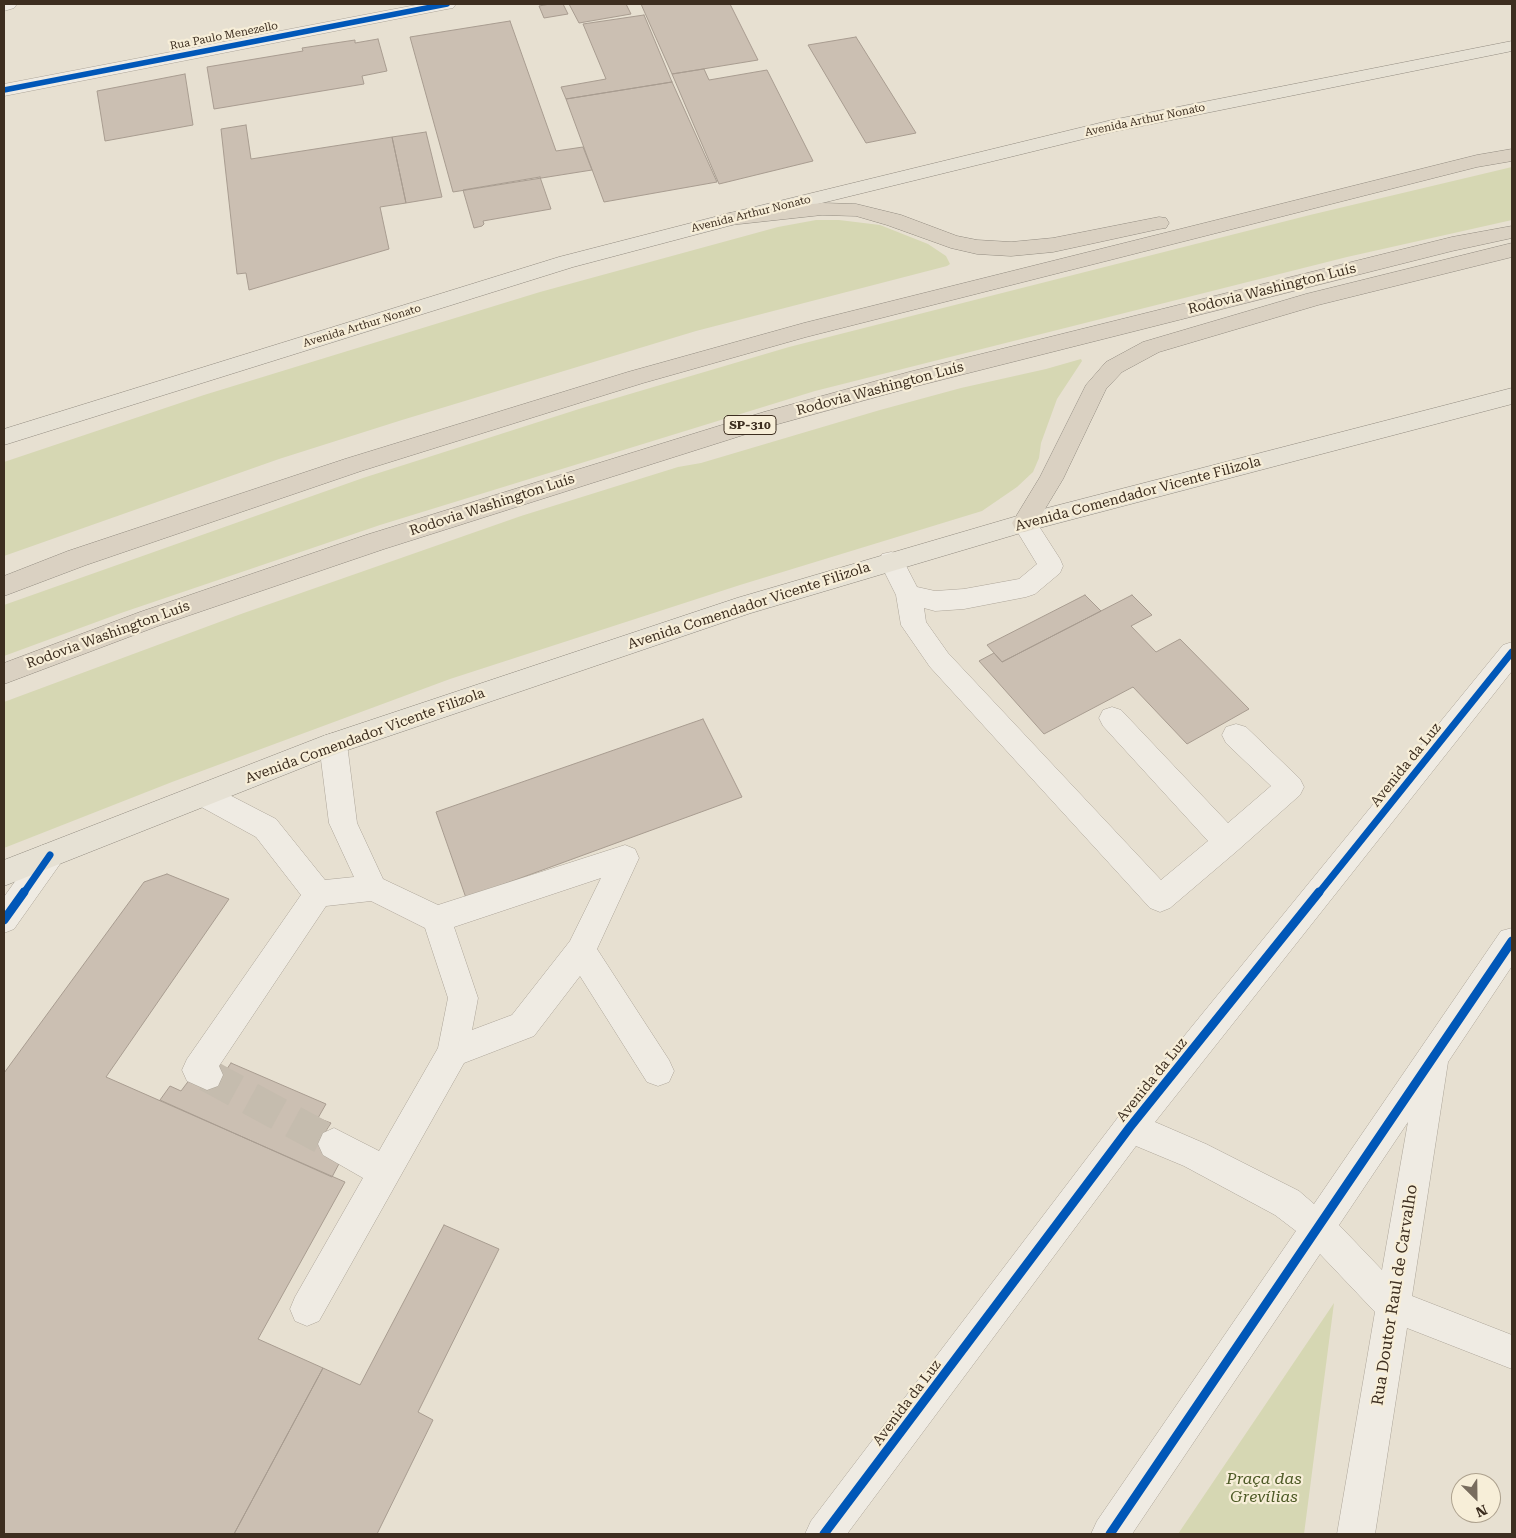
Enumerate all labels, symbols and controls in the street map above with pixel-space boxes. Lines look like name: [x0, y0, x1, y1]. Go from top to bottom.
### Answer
street label: Rua Paulo Menezello: [169, 19, 279, 53]
street label: Avenida Arthur Nonato: [1084, 101, 1206, 139]
street label: Avenida Arthur Nonato: [690, 193, 812, 235]
street label: Rodovia Washington Luís: [1186, 260, 1358, 318]
street label: Avenida Arthur Nonato: [301, 302, 423, 350]
street label: Rodovia Washington Luís: [795, 359, 965, 419]
road number: SP-310: [724, 416, 776, 434]
street label: Avenida Comendador Vicente Filizola: [1013, 453, 1263, 535]
street label: Rodovia Washington Luís: [407, 470, 577, 540]
street label: Avenida Comendador Vicente Filizola: [626, 559, 872, 653]
street label: Rodovia Washington Luís: [24, 598, 192, 672]
street label: Avenida Comendador Vicente Filizola: [243, 685, 487, 787]
street label: Avenida da Luz: [1367, 720, 1445, 810]
street label: Avenida da Luz: [1113, 1035, 1191, 1125]
street label: Rua Doutor Raul de Carvalho: [1368, 1183, 1422, 1407]
street label: Avenida da Luz: [869, 1357, 945, 1449]
park label: Praça das Grevílias: [1226, 1469, 1302, 1507]
north arrow: [1451, 1473, 1501, 1523]
text: N: [1473, 1501, 1490, 1520]

